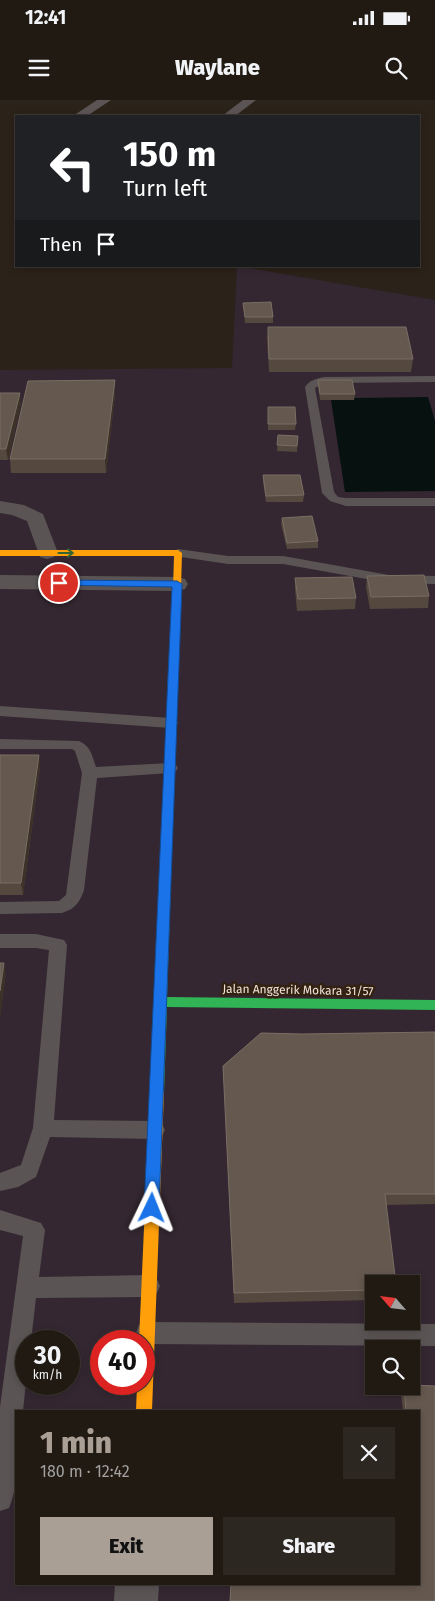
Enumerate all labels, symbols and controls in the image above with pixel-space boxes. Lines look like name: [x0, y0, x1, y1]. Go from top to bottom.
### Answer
text: 12:41: [25, 6, 66, 29]
icon: menu: [25, 54, 53, 82]
text: Waylane: [175, 54, 260, 81]
icon: search: [382, 54, 410, 82]
text: 150 m: [123, 133, 216, 175]
icon: left: [40, 135, 105, 200]
text: Turn left: [123, 175, 207, 202]
icon: arrive: [92, 230, 120, 258]
text: Then: [40, 233, 82, 256]
one-way arrow: [58, 548, 74, 558]
pin: [38, 562, 80, 604]
icon: arrive: [45, 569, 73, 597]
street label: Jalan Anggerik Mokara 31/57: [222, 982, 374, 998]
position arrow: [125, 1181, 177, 1233]
north arrow: [365, 1275, 420, 1330]
map controls: [365, 1275, 420, 1395]
speed limit sign: 40: [90, 1330, 155, 1395]
button: search: [365, 1340, 420, 1395]
text: 30: [34, 1341, 61, 1371]
text: km/h: [33, 1368, 62, 1382]
text: 1 min: [40, 1425, 112, 1461]
button: close: [343, 1427, 395, 1479]
text: 180 m · 12:42: [40, 1462, 130, 1481]
button: Exit: [40, 1517, 213, 1575]
button: Share: [223, 1517, 395, 1575]

